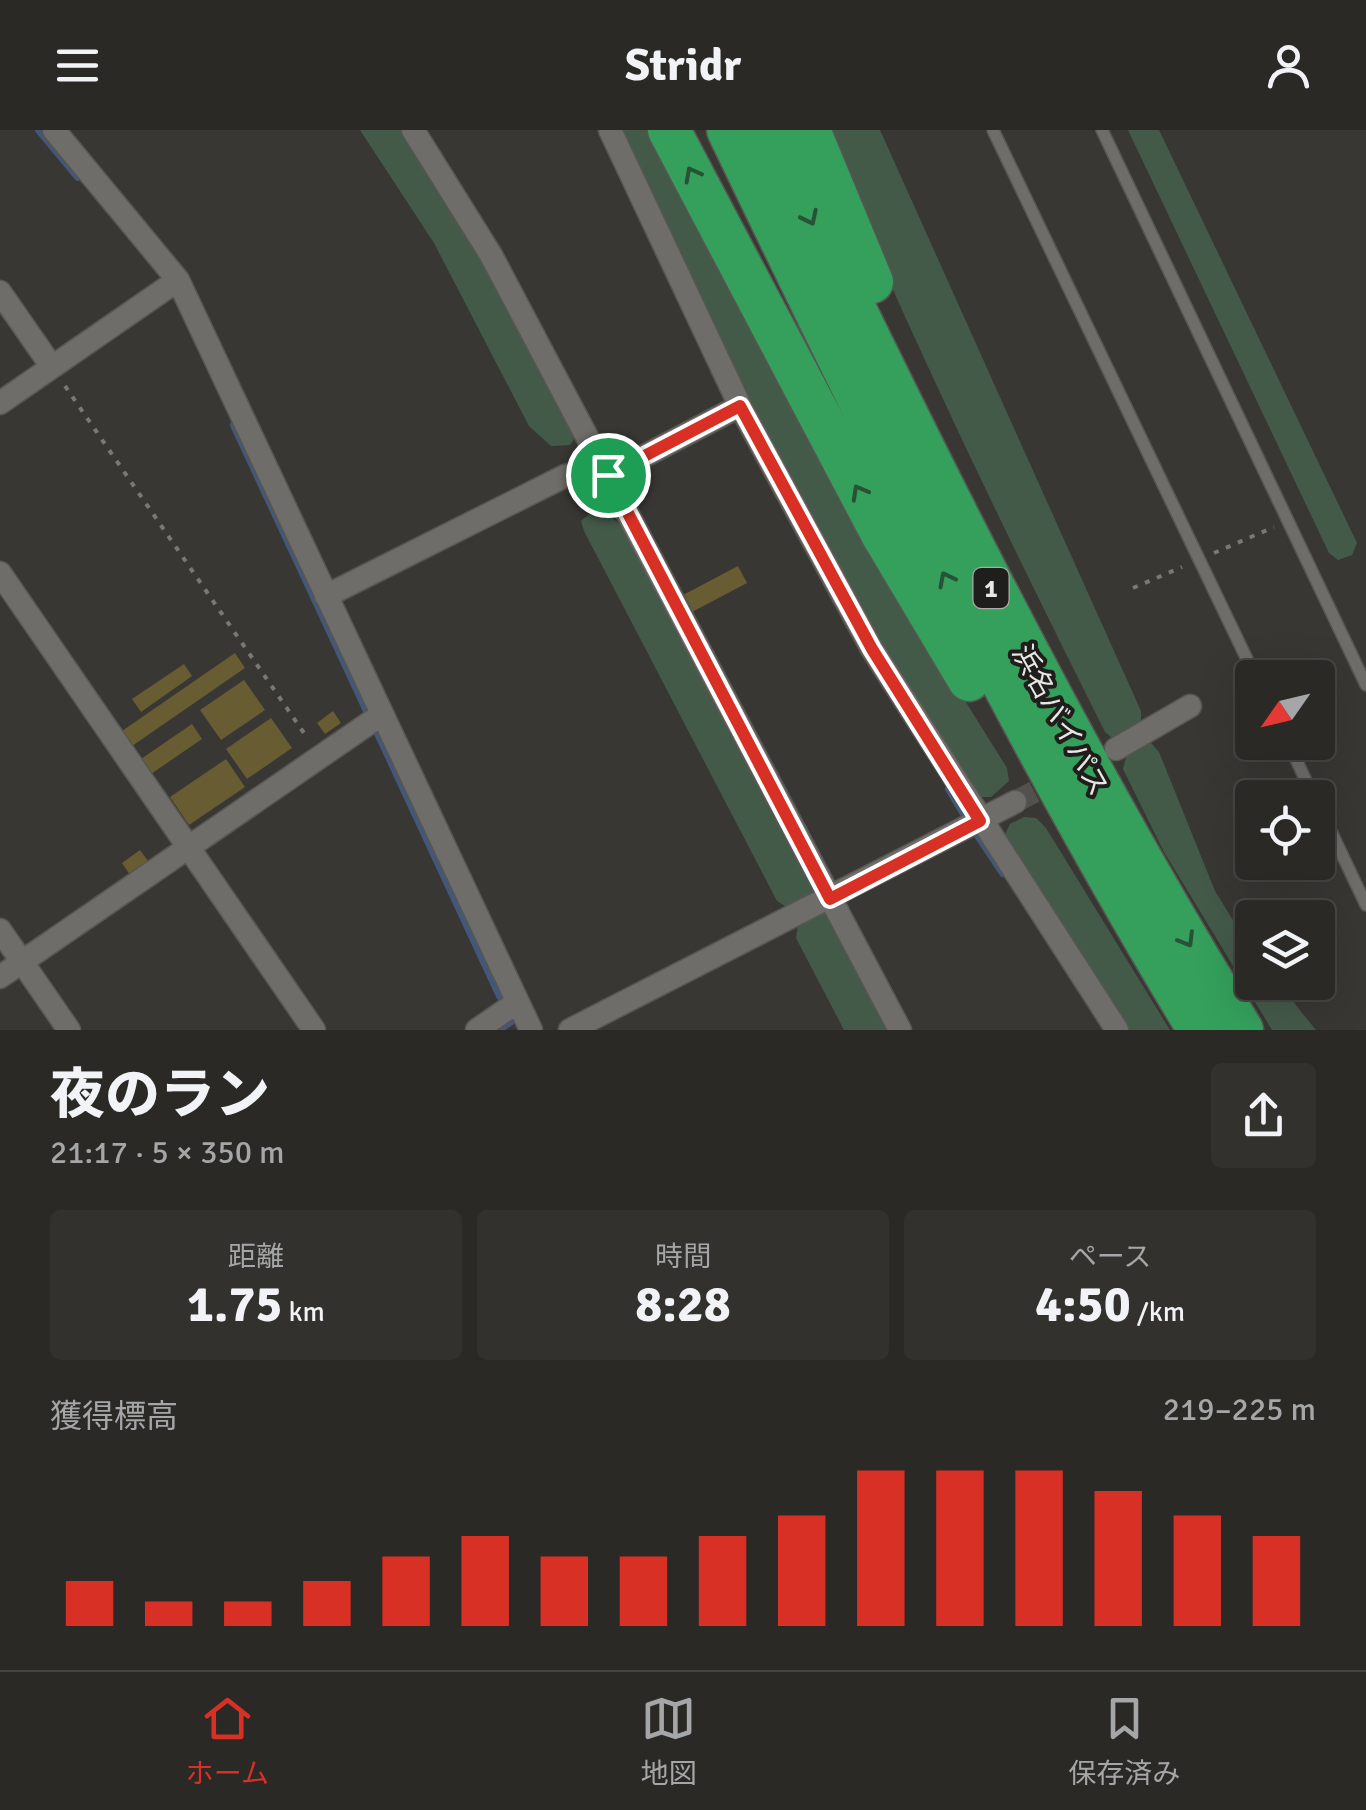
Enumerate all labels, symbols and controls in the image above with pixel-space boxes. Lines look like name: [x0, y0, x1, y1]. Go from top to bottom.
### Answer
icon: menu: [50, 38, 105, 93]
text: Stridr: [625, 38, 741, 93]
icon: person: [1261, 38, 1316, 93]
one-way arrow: [684, 166, 704, 184]
one-way arrow: [798, 208, 818, 226]
pin: [566, 433, 651, 518]
icon: arrive: [581, 448, 636, 503]
one-way arrow: [852, 485, 872, 503]
road number: 1: [974, 568, 1008, 608]
one-way arrow: [938, 572, 958, 590]
street label: 浜名バイパス: [1005, 639, 1116, 802]
north arrow: [1235, 660, 1335, 760]
map controls: [1235, 660, 1335, 1000]
button: locate: [1235, 780, 1335, 880]
button: layers: [1235, 900, 1335, 1000]
one-way arrow: [1175, 929, 1194, 947]
text: 夜のラン: [50, 1061, 270, 1129]
button: share: [1211, 1063, 1316, 1168]
text: 21:17 · 5 × 350 m: [50, 1133, 285, 1172]
text: 距離: [228, 1240, 284, 1274]
text: 時間: [655, 1240, 711, 1274]
text: ペース: [1069, 1240, 1151, 1274]
text: 1.75: [187, 1274, 282, 1336]
text: 8:28: [635, 1274, 731, 1336]
text: 4:50: [1035, 1274, 1131, 1336]
text: km: [282, 1295, 325, 1329]
text: /km: [1131, 1295, 1185, 1329]
text: 219–225 m: [1163, 1390, 1316, 1429]
text: 獲得標高: [50, 1397, 178, 1436]
tab: ホーム: [186, 1691, 269, 1791]
tab: 地図: [641, 1691, 697, 1791]
tab: 保存済み: [1068, 1691, 1180, 1791]

